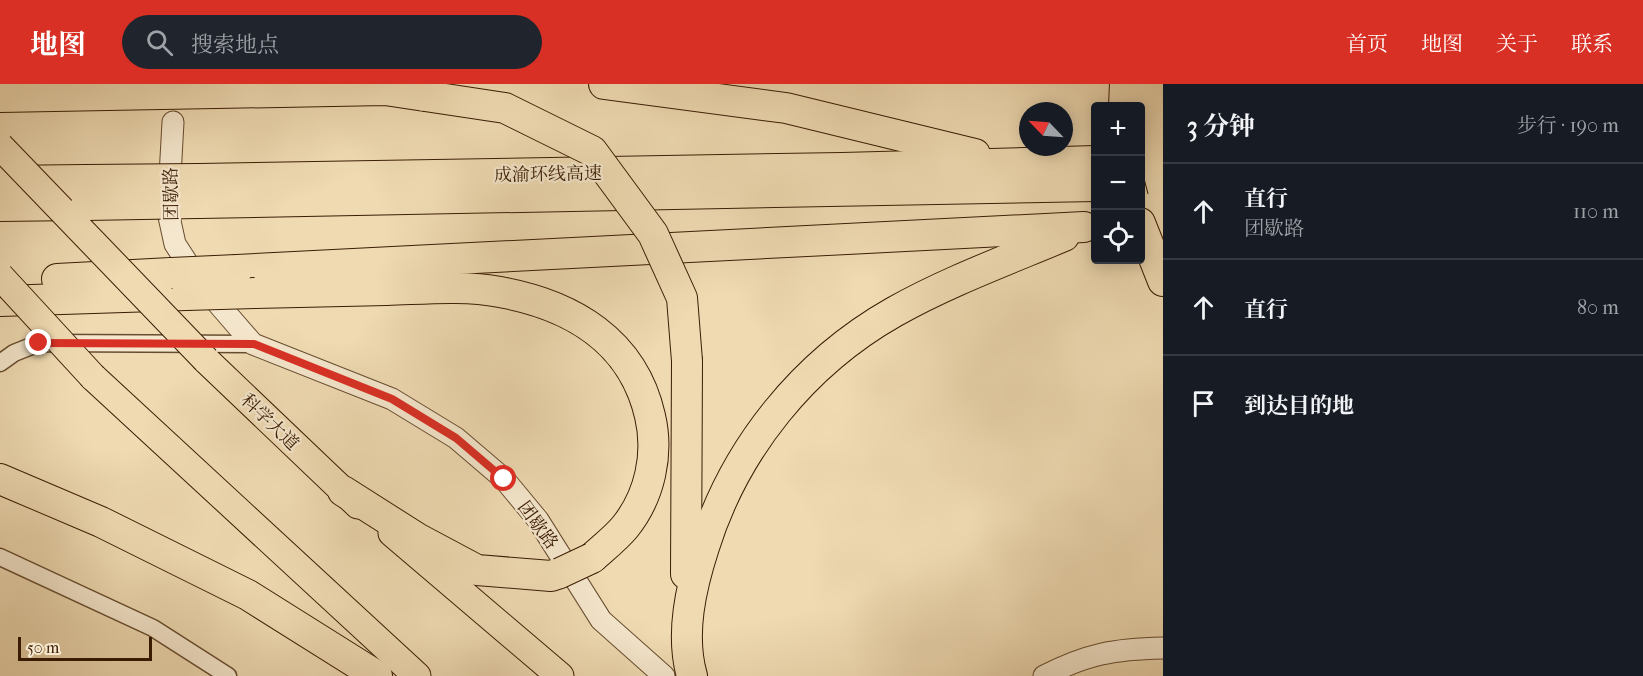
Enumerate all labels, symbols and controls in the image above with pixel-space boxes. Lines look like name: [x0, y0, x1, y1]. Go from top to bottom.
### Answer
search box: [122, 15, 542, 69]
icon: search: [143, 26, 176, 59]
text: 地图: [30, 28, 86, 61]
text: 搜索地点: [191, 32, 279, 58]
text: 首页: [1346, 32, 1388, 56]
text: 地图: [1421, 32, 1463, 56]
text: 关于: [1496, 32, 1538, 56]
text: 联系: [1571, 32, 1613, 56]
north arrow: [1019, 102, 1073, 156]
map controls: [1091, 102, 1145, 264]
button: +: [1091, 102, 1145, 156]
text: 3 分钟: [1187, 111, 1255, 142]
text: 步行 · 190 m: [1517, 114, 1619, 137]
button: −: [1091, 156, 1145, 210]
street label: 成渝环线高速: [494, 163, 602, 186]
street label: 团歇路: [161, 167, 182, 221]
text: 直行: [1244, 186, 1288, 212]
icon: ahead: [1187, 195, 1220, 228]
text: 110 m: [1573, 200, 1619, 223]
button: locate: [1091, 210, 1145, 264]
text: 团歇路: [1244, 217, 1304, 240]
icon: ahead: [1187, 291, 1220, 324]
text: 80 m: [1577, 296, 1619, 319]
text: 直行: [1244, 297, 1288, 323]
route end: [25, 329, 51, 355]
icon: arrive: [1187, 387, 1220, 420]
street label: 科学大道: [236, 390, 303, 455]
text: 到达目的地: [1244, 393, 1354, 419]
route start: [490, 465, 516, 491]
street label: 团歇路: [513, 497, 562, 553]
scale bar: [18, 634, 152, 662]
text: 50 m: [27, 638, 59, 657]

